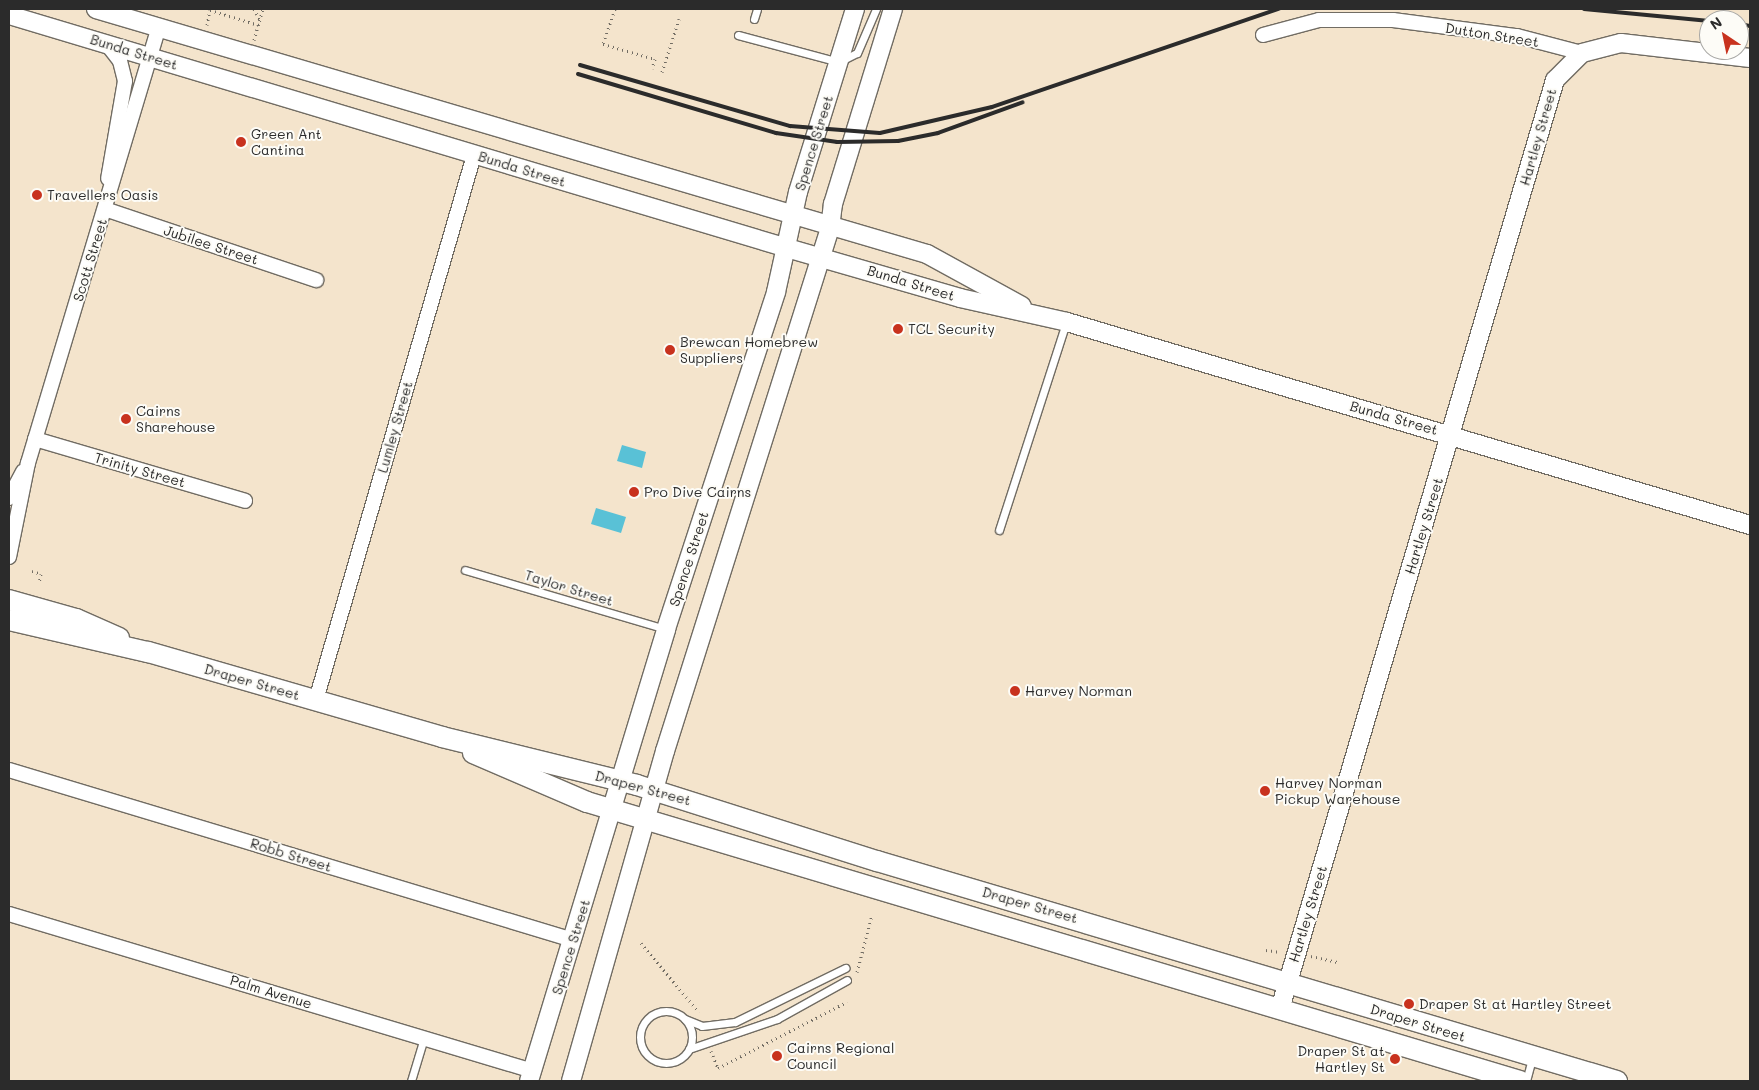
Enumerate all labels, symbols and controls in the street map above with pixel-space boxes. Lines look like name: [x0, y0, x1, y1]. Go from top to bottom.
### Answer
north arrow: [1699, 10, 1749, 60]
text: N: [1706, 12, 1726, 34]
street label: Dutton Street: [1444, 19, 1540, 51]
street label: Bunda Street: [88, 31, 180, 73]
street label: Hartley Street: [1516, 86, 1560, 188]
street label: Spence Street: [792, 93, 836, 193]
place label: Green Ant Cantina: [251, 126, 322, 158]
marker: Green Ant Cantina: [235, 136, 247, 148]
street label: Bunda Street: [476, 148, 568, 190]
place label: Travellers Oasis: [47, 187, 158, 203]
marker: Travellers Oasis: [31, 189, 43, 201]
street label: Scott Street: [69, 217, 111, 303]
street label: Jubilee Street: [162, 222, 260, 268]
street label: Bunda Street: [865, 262, 957, 304]
place label: TCL Security: [908, 321, 995, 337]
marker: TCL Security: [892, 323, 904, 335]
place label: Brewcan Homebrew Suppliers: [680, 334, 818, 367]
marker: Brewcan Homebrew Suppliers: [664, 344, 676, 356]
street label: Lumley Street: [374, 379, 416, 475]
street label: Bunda Street: [1348, 397, 1440, 439]
place label: Cairns Sharehouse: [136, 403, 216, 436]
marker: Cairns Sharehouse: [120, 413, 132, 425]
street label: Trinity Street: [93, 449, 187, 491]
street label: Hartley Street: [1401, 476, 1447, 576]
place label: Pro Dive Cairns: [644, 484, 751, 500]
marker: Pro Dive Cairns: [628, 486, 640, 498]
street label: Spence Street: [666, 509, 712, 609]
street label: Taylor Street: [523, 567, 615, 609]
street label: Draper Street: [202, 660, 302, 704]
place label: Harvey Norman: [1025, 683, 1132, 699]
marker: Harvey Norman: [1009, 685, 1021, 697]
street label: Draper Street: [593, 767, 693, 809]
place label: Harvey Norman Pickup Warehouse: [1275, 775, 1400, 808]
marker: Harvey Norman Pickup Warehouse: [1259, 785, 1271, 797]
street label: Robb Street: [248, 835, 334, 875]
street label: Hartley Street: [1285, 864, 1331, 964]
street label: Draper Street: [980, 883, 1080, 927]
street label: Spence Street: [549, 897, 593, 997]
street label: Palm Avenue: [228, 972, 314, 1012]
place label: Draper St at Hartley Street: [1419, 996, 1611, 1012]
marker: Draper St at Hartley Street: [1403, 998, 1415, 1010]
street label: Draper Street: [1368, 1001, 1468, 1045]
place label: Cairns Regional Council: [787, 1040, 894, 1072]
place label: Draper St at Hartley St: [1297, 1043, 1385, 1076]
marker: Cairns Regional Council: [771, 1050, 783, 1062]
marker: Draper St at Hartley St: [1389, 1053, 1401, 1065]

